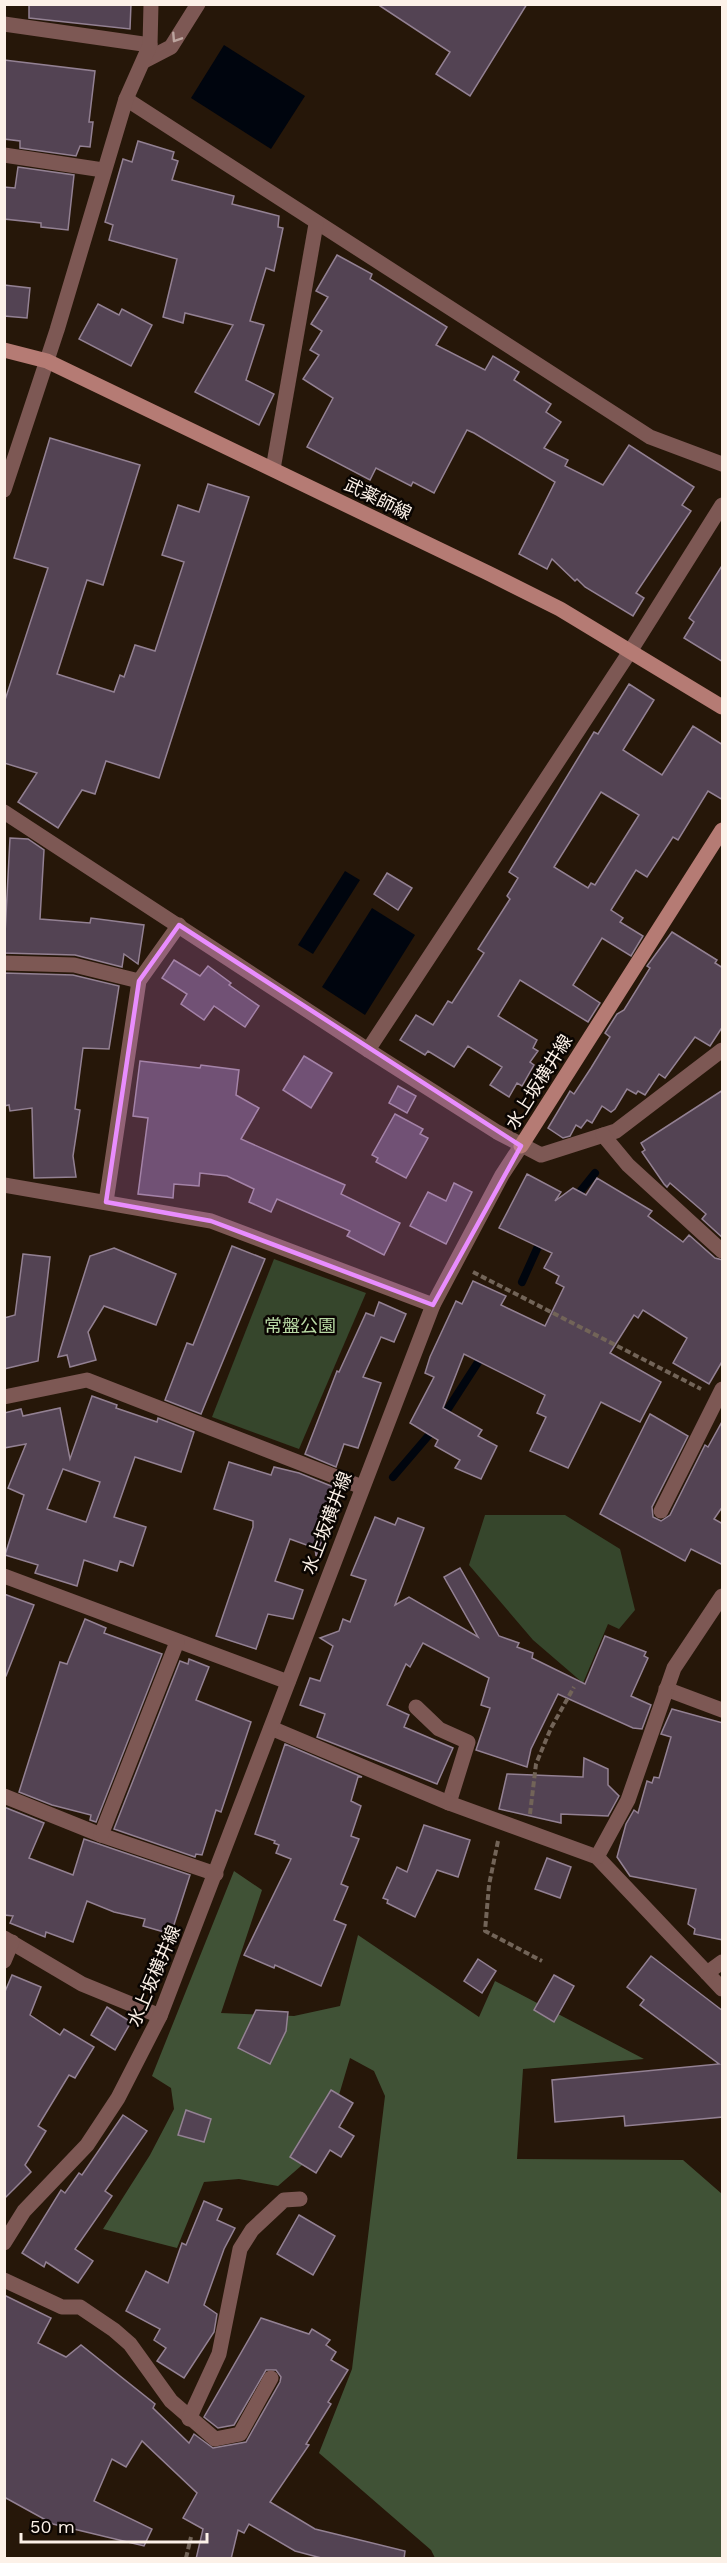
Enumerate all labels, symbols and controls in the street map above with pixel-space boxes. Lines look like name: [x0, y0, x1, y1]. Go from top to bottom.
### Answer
one-way arrow: [172, 32, 184, 42]
street label: 武薬師線: [341, 473, 415, 524]
street label: 水上坂横井線: [501, 1030, 576, 1133]
park label: 常盤公園: [264, 1315, 336, 1336]
street label: 水上坂横井線: [297, 1469, 356, 1577]
street label: 水上坂横井線: [123, 1922, 184, 2030]
scale bar: [21, 2506, 207, 2544]
text: 50 m: [30, 2516, 75, 2537]

